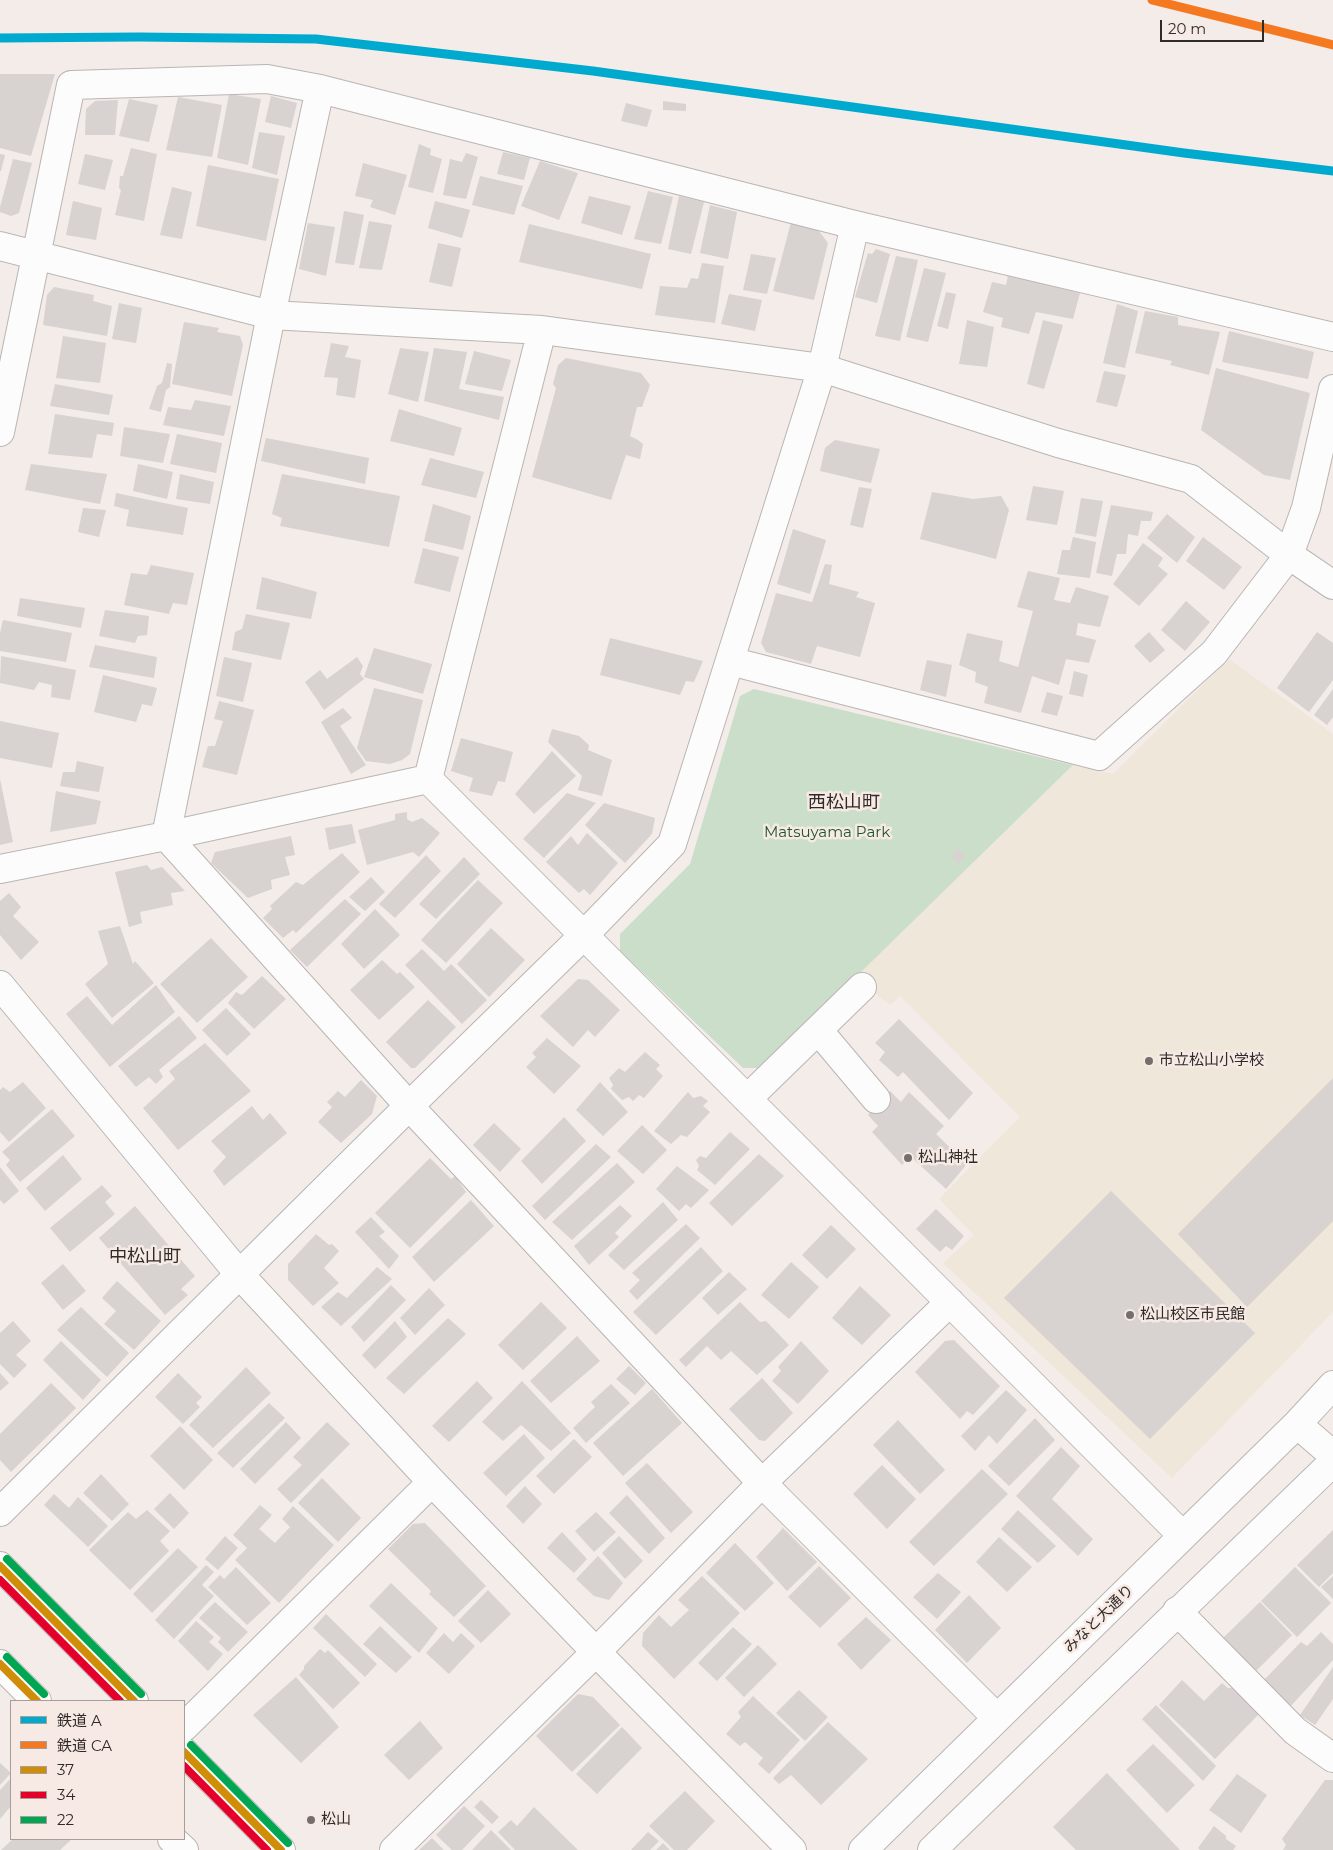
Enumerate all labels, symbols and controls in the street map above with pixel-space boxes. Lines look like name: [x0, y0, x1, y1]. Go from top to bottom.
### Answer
scale bar: [1163, 10, 1267, 42]
text: 20 m: [1168, 19, 1206, 38]
district label: 西松山町: [808, 792, 880, 814]
park label: Matsuyama Park: [764, 824, 890, 842]
place label: 市立松山小学校: [1159, 1052, 1264, 1070]
marker: 市立松山小学校: [1143, 1055, 1155, 1067]
place label: 松山神社: [918, 1149, 978, 1167]
marker: 松山神社: [902, 1152, 914, 1164]
district label: 中松山町: [109, 1246, 181, 1268]
place label: 松山校区市民館: [1140, 1306, 1245, 1324]
marker: 松山校区市民館: [1124, 1309, 1136, 1321]
street label: みなと大通り: [1060, 1581, 1138, 1657]
legend: [10, 1700, 185, 1840]
text: 鉄道 A: [57, 1711, 102, 1730]
text: 鉄道 CA: [57, 1736, 112, 1755]
text: 37: [57, 1760, 74, 1779]
text: 34: [57, 1785, 75, 1804]
text: 22: [57, 1810, 74, 1829]
place label: 松山: [321, 1811, 351, 1829]
marker: 松山: [305, 1814, 317, 1826]

